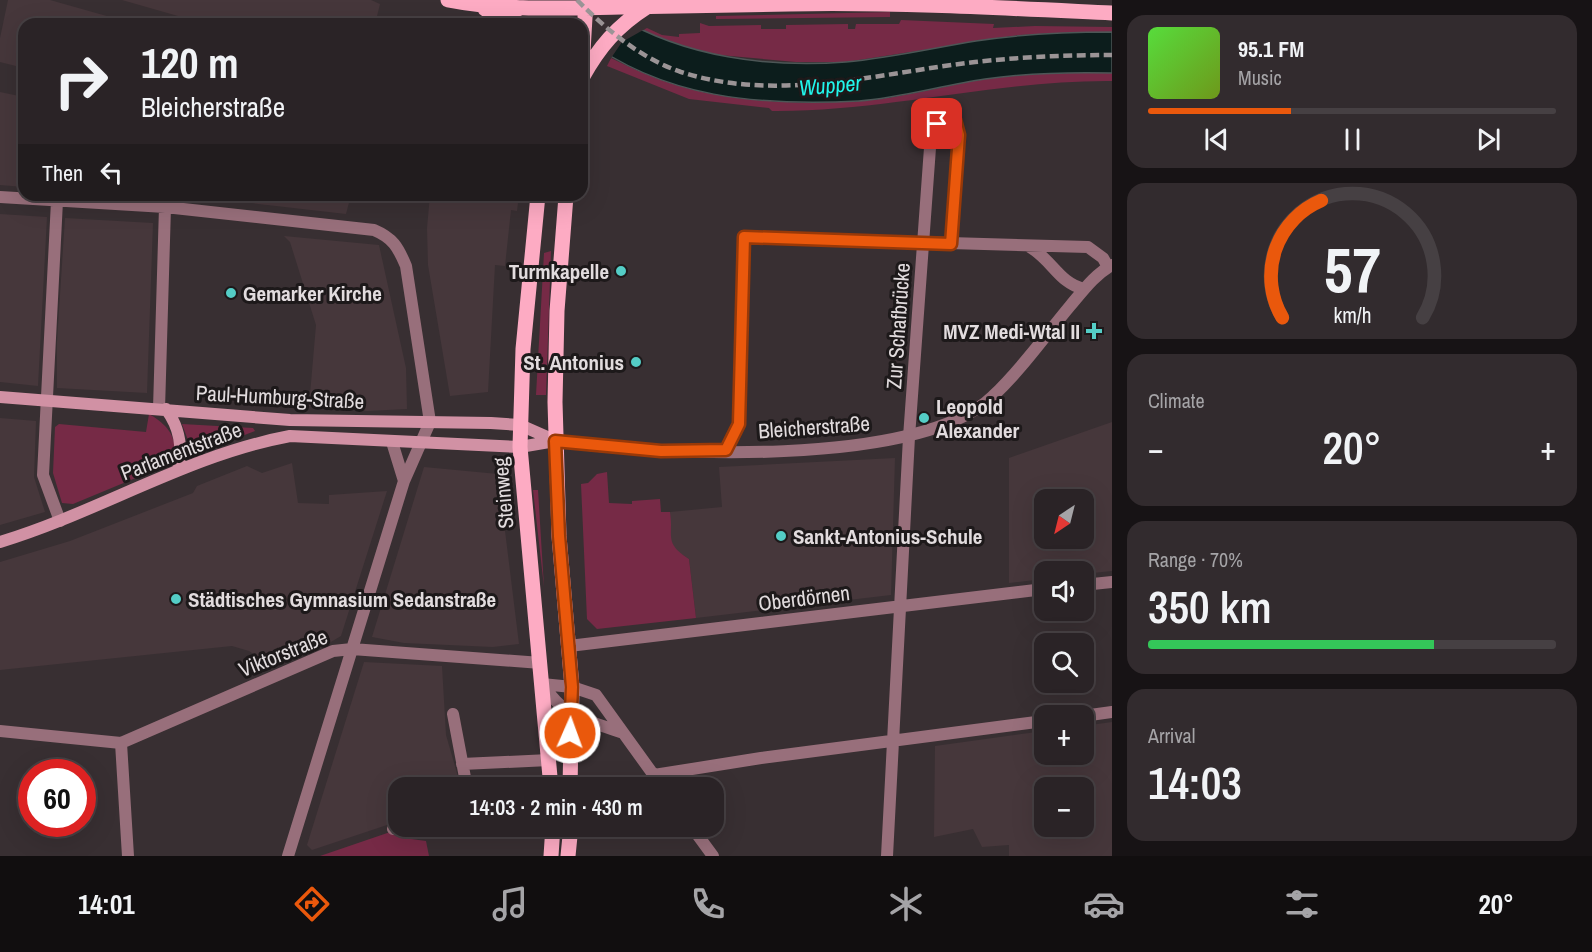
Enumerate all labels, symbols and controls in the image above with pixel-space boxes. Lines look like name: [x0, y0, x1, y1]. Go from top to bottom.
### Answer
text: 95.1 FM: [1238, 34, 1304, 64]
text: 120 m: [141, 35, 239, 91]
icon: right: [42, 42, 120, 120]
text: Music: [1238, 64, 1282, 91]
water label: Wupper: [797, 67, 864, 103]
text: Bleicherstraße: [141, 89, 285, 125]
pin: [911, 98, 962, 149]
icon: arrive: [920, 107, 953, 140]
icon: previous: [1200, 123, 1233, 156]
icon: pause: [1336, 123, 1369, 156]
icon: next: [1472, 123, 1505, 156]
icon: left: [95, 156, 128, 189]
text: Then: [42, 158, 83, 188]
text: 57: [1324, 227, 1380, 311]
place label: Turmkapelle: [509, 257, 609, 286]
street label: Zur Schafbrücke: [879, 262, 917, 390]
marker: Turmkapelle: [614, 264, 628, 278]
place label: Gemarker Kirche: [243, 279, 382, 308]
marker: Gemarker Kirche: [224, 286, 238, 300]
text: km/h: [1333, 301, 1371, 330]
place label: MVZ Medi-Wtal II: [943, 317, 1080, 346]
marker: MVZ Medi-Wtal II: [1085, 322, 1103, 340]
place label: St. Antonius: [523, 348, 624, 377]
marker: St. Antonius: [629, 355, 643, 369]
street label: Paul-Humburg-Straße: [195, 378, 365, 416]
text: Climate: [1148, 387, 1205, 414]
place label: Leopold Alexander: [936, 392, 1020, 445]
street label: Bleicherstraße: [757, 409, 871, 445]
marker: Leopold Alexander: [917, 411, 931, 425]
street label: Parlamentstraße: [116, 415, 246, 487]
text: 20°: [1322, 417, 1382, 478]
text: −: [1148, 426, 1164, 470]
text: +: [1540, 426, 1556, 470]
street label: Steinweg: [485, 456, 521, 530]
north arrow: [1034, 489, 1094, 549]
map controls: [1034, 489, 1094, 837]
place label: Sankt-Antonius-Schule: [793, 522, 982, 551]
marker: Sankt-Antonius-Schule: [774, 529, 788, 543]
text: Range · 70%: [1148, 546, 1243, 573]
button: sound: [1034, 561, 1094, 621]
text: 350 km: [1148, 576, 1272, 637]
street label: Oberdörnen: [757, 578, 851, 618]
place label: Städtisches Gymnasium Sedanstraße: [188, 585, 496, 614]
marker: Städtisches Gymnasium Sedanstraße: [169, 592, 183, 606]
street label: Viktorstraße: [234, 622, 332, 684]
button: search: [1034, 633, 1094, 693]
position arrow: [538, 701, 602, 765]
button: +: [1034, 705, 1094, 765]
text: Arrival: [1148, 722, 1195, 749]
text: 14:03: [1148, 752, 1242, 813]
speed limit sign: 60: [18, 759, 96, 837]
button: −: [1034, 777, 1094, 837]
text: 14:03 · 2 min · 430 m: [469, 792, 643, 822]
icon: directions: [291, 883, 333, 925]
icon: music: [489, 883, 531, 925]
icon: phone: [687, 883, 729, 925]
icon: climate: [885, 883, 927, 925]
icon: car: [1083, 883, 1125, 925]
icon: filters: [1281, 883, 1323, 925]
text: 14:01: [78, 886, 135, 922]
text: 20°: [1479, 886, 1514, 922]

